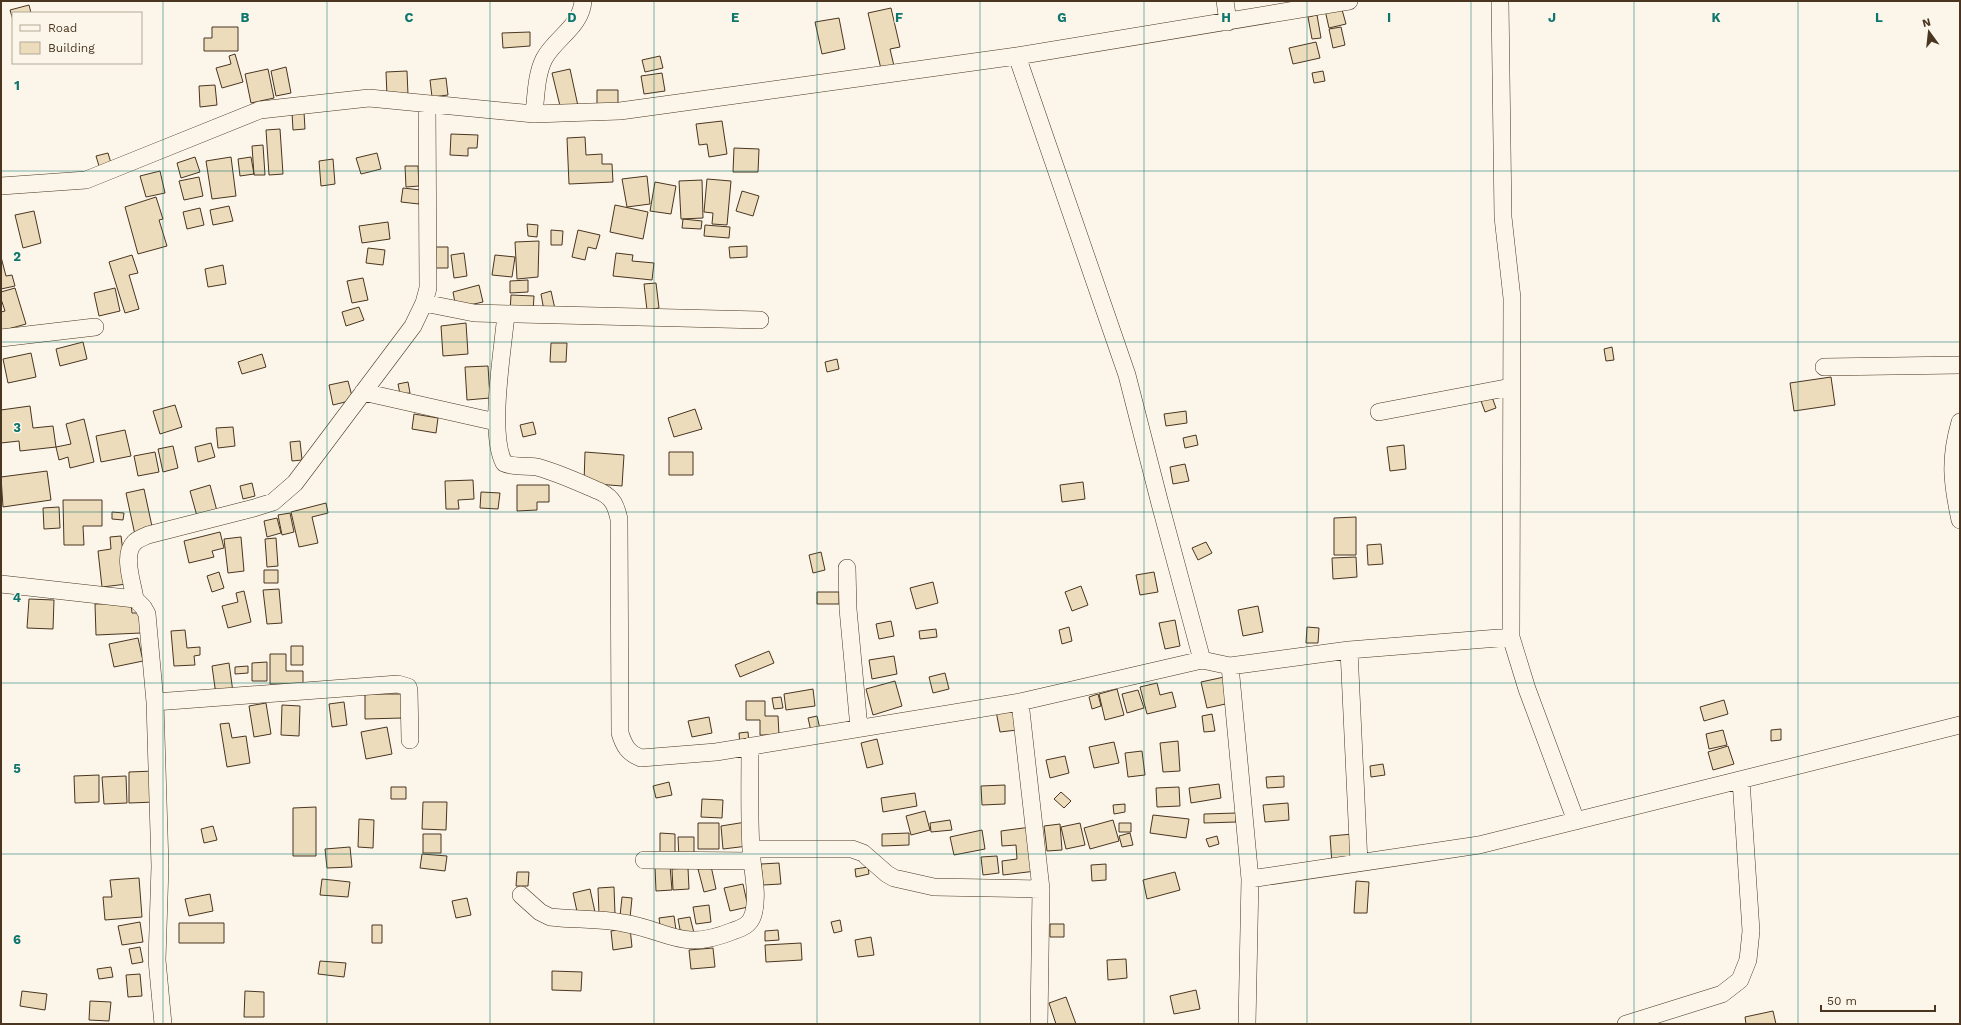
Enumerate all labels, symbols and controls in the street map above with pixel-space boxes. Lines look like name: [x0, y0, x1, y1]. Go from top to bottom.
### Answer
text: B: [241, 10, 250, 25]
text: C: [405, 10, 414, 25]
text: D: [567, 10, 577, 25]
text: E: [731, 10, 739, 25]
text: F: [895, 10, 903, 25]
text: G: [1057, 10, 1067, 25]
text: H: [1221, 10, 1231, 25]
text: I: [1387, 10, 1391, 25]
text: J: [1548, 10, 1556, 25]
text: K: [1711, 10, 1721, 25]
text: L: [1875, 10, 1883, 25]
legend: [12, 12, 142, 64]
north arrow: [1909, 12, 1949, 52]
text: N: [1921, 15, 1932, 30]
text: Road: [48, 21, 77, 35]
text: Building: [48, 41, 95, 55]
text: 1: [14, 78, 20, 93]
text: 2: [13, 249, 21, 264]
text: 3: [13, 420, 21, 435]
text: 4: [13, 590, 22, 605]
text: 5: [13, 761, 21, 776]
text: 6: [13, 932, 21, 947]
scale bar: [1821, 987, 1935, 1013]
text: 50 m: [1827, 994, 1857, 1008]

